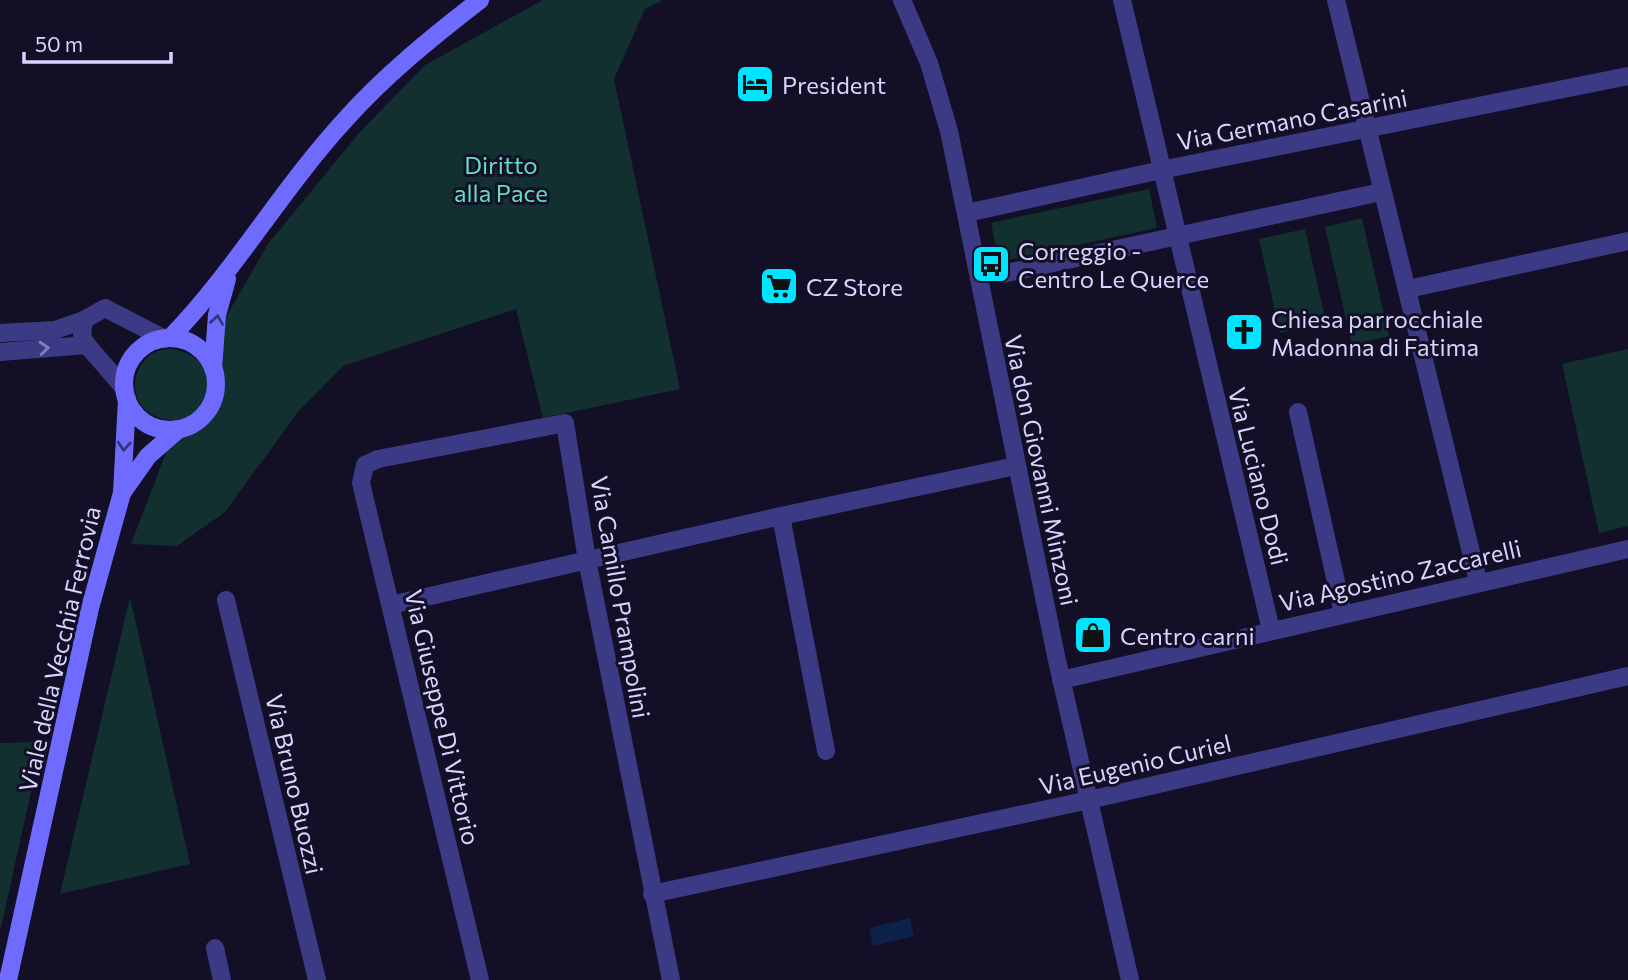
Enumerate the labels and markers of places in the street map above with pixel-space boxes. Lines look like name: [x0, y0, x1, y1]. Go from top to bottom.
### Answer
hotel icon: President: [734, 63, 776, 105]
place label: President: [782, 70, 886, 99]
place label: Correggio - Centro Le Querce: [1018, 236, 1209, 293]
bus stop icon: Correggio - Centro Le Querce: [970, 243, 1012, 285]
supermarket icon: CZ Store: [758, 265, 800, 307]
place label: CZ Store: [806, 272, 903, 301]
place label: Chiesa parrocchiale Madonna di Fatima: [1271, 304, 1483, 361]
church icon: Chiesa parrocchiale Madonna di Fatima: [1223, 311, 1265, 353]
shop icon: Centro carni: [1072, 614, 1114, 656]
place label: Centro carni: [1120, 621, 1255, 650]

